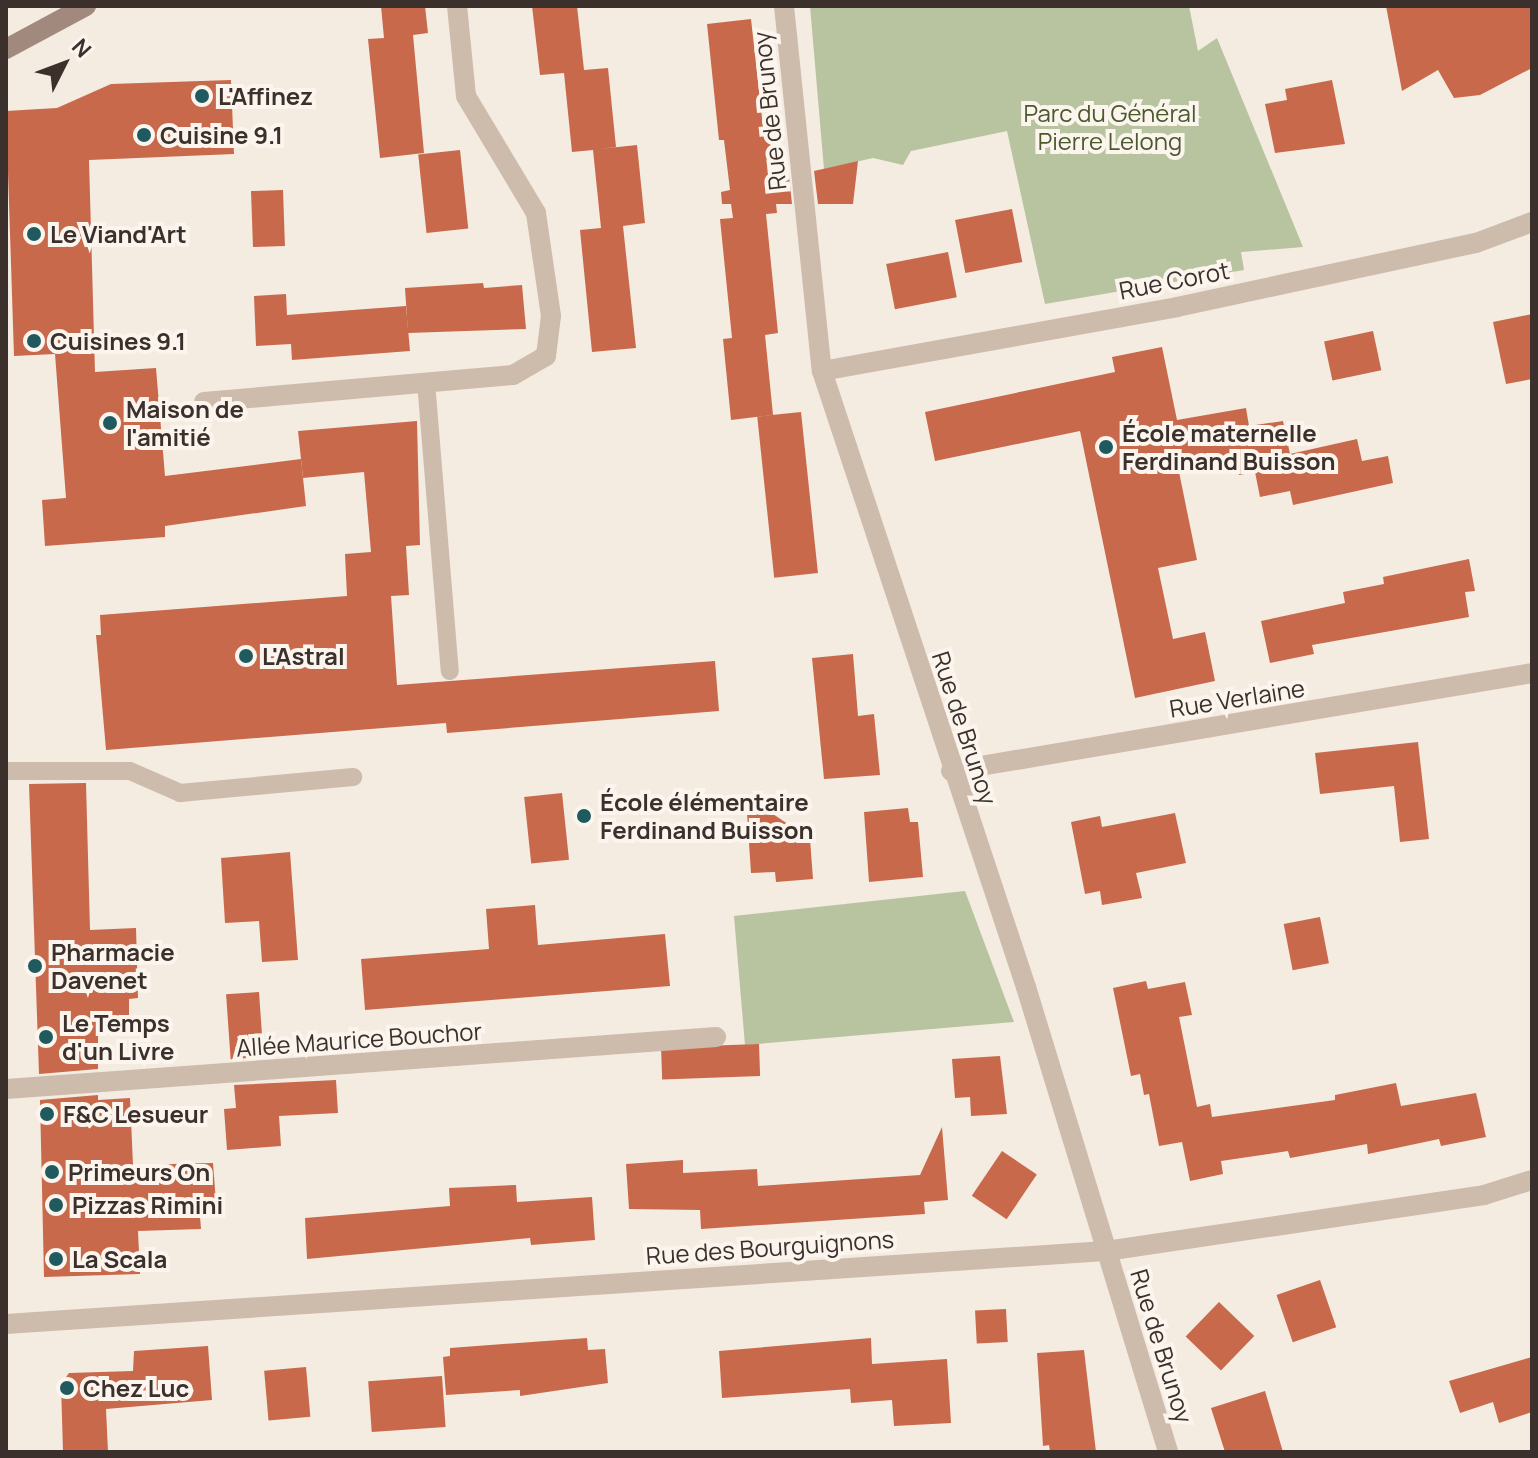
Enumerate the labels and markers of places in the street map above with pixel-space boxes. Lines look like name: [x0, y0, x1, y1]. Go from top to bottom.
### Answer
place label: L'Affinez: [218, 82, 313, 110]
marker: L'Affinez: [193, 87, 211, 105]
place label: Cuisine 9.1: [160, 121, 283, 149]
marker: Cuisine 9.1: [135, 126, 153, 144]
place label: Le Viand'Art: [50, 220, 187, 248]
marker: Le Viand'Art: [25, 225, 43, 243]
place label: Cuisines 9.1: [50, 327, 186, 355]
marker: Cuisines 9.1: [25, 332, 43, 350]
place label: Maison de l'amitié: [126, 395, 244, 451]
marker: Maison de l'amitié: [101, 414, 119, 432]
place label: École maternelle Ferdinand Buisson: [1122, 419, 1336, 475]
marker: École maternelle Ferdinand Buisson: [1097, 438, 1115, 456]
place label: L'Astral: [262, 642, 345, 670]
marker: L'Astral: [237, 647, 255, 665]
place label: École élémentaire Ferdinand Buisson: [600, 788, 814, 844]
marker: École élémentaire Ferdinand Buisson: [575, 807, 593, 825]
place label: Pharmacie Davenet: [51, 938, 175, 994]
marker: Pharmacie Davenet: [26, 957, 44, 975]
place label: Le Temps d'un Livre: [62, 1009, 174, 1065]
marker: Le Temps d'un Livre: [37, 1028, 55, 1046]
place label: F&C Lesueur: [63, 1100, 208, 1128]
marker: F&C Lesueur: [38, 1105, 56, 1123]
place label: Primeurs On: [68, 1158, 210, 1186]
marker: Primeurs On: [43, 1163, 61, 1181]
place label: Pizzas Rimini: [72, 1191, 223, 1219]
marker: Pizzas Rimini: [47, 1196, 65, 1214]
place label: La Scala: [72, 1245, 167, 1273]
marker: La Scala: [47, 1250, 65, 1268]
place label: Chez Luc: [83, 1374, 189, 1402]
marker: Chez Luc: [58, 1379, 76, 1397]

